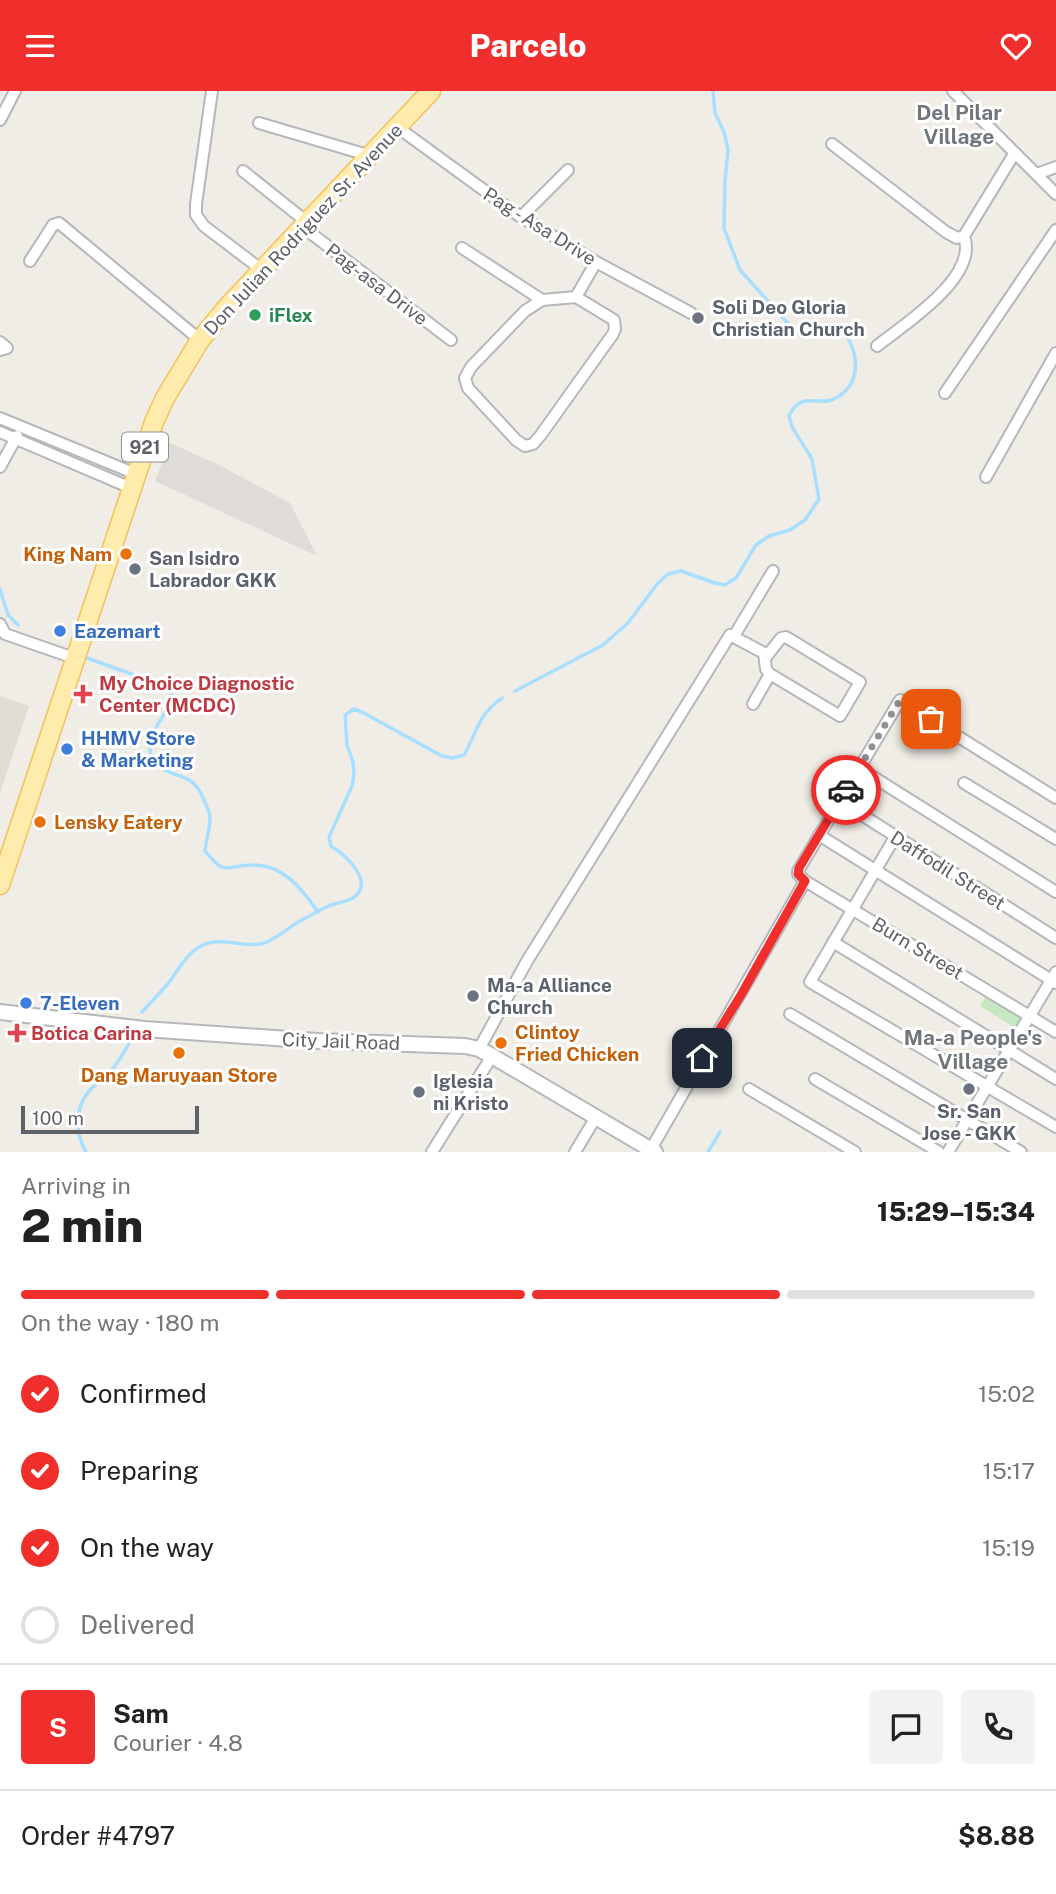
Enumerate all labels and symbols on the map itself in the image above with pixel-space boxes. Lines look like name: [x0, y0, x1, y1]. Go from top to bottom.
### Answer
district label: Del Pilar Village: [916, 100, 1002, 149]
street label: Don Julian Rodriguez Sr. Avenue: [199, 119, 407, 339]
street label: Pag - Asa Drive: [480, 183, 600, 269]
street label: Pag-asa Drive: [322, 239, 432, 329]
place label: Soli Deo Gloria Christian Church: [712, 296, 865, 340]
place label: iFlex: [269, 304, 313, 326]
marker: iFlex: [247, 307, 263, 323]
marker: Soli Deo Gloria Christian Church: [690, 310, 706, 326]
road number: 921: [122, 433, 168, 461]
place label: King Nam: [23, 543, 112, 565]
marker: King Nam: [118, 546, 134, 562]
place label: San Isidro Labrador GKK: [149, 547, 277, 591]
marker: San Isidro Labrador GKK: [127, 561, 143, 577]
place label: Eazemart: [74, 620, 160, 642]
marker: Eazemart: [52, 623, 68, 639]
place label: My Choice Diagnostic Center (MCDC): [99, 672, 295, 716]
marker: My Choice Diagnostic Center (MCDC): [73, 684, 93, 704]
pin: [901, 689, 961, 749]
place label: HHMV Store & Marketing: [81, 727, 196, 771]
marker: HHMV Store & Marketing: [59, 741, 75, 757]
courier: [811, 755, 881, 825]
place label: Lensky Eatery: [54, 811, 183, 833]
marker: Lensky Eatery: [32, 814, 48, 830]
street label: Daffodil Street: [887, 826, 1009, 914]
street label: Burn Street: [868, 912, 968, 984]
place label: Ma-a Alliance Church: [487, 974, 612, 1018]
marker: Ma-a Alliance Church: [465, 988, 481, 1004]
place label: 7-Eleven: [40, 992, 119, 1014]
marker: 7-Eleven: [18, 995, 34, 1011]
place label: Clintoy Fried Chicken: [515, 1021, 639, 1065]
place label: Botica Carina: [31, 1022, 152, 1044]
marker: Botica Carina: [9, 1025, 25, 1041]
district label: Ma-a People's Village: [904, 1025, 1042, 1074]
street label: City Jail Road: [282, 1028, 400, 1054]
pin: [672, 1028, 732, 1088]
marker: Clintoy Fried Chicken: [493, 1035, 509, 1051]
marker: Dang Maruyaan Store: [171, 1045, 187, 1061]
place label: Dang Maruyaan Store: [81, 1064, 277, 1086]
place label: Iglesia ni Kristo: [433, 1070, 509, 1114]
marker: Sr. San Jose - GKK: [961, 1081, 977, 1097]
marker: Iglesia ni Kristo: [411, 1084, 427, 1100]
place label: Sr. San Jose - GKK: [922, 1100, 1017, 1144]
scale bar: [21, 1103, 200, 1135]

